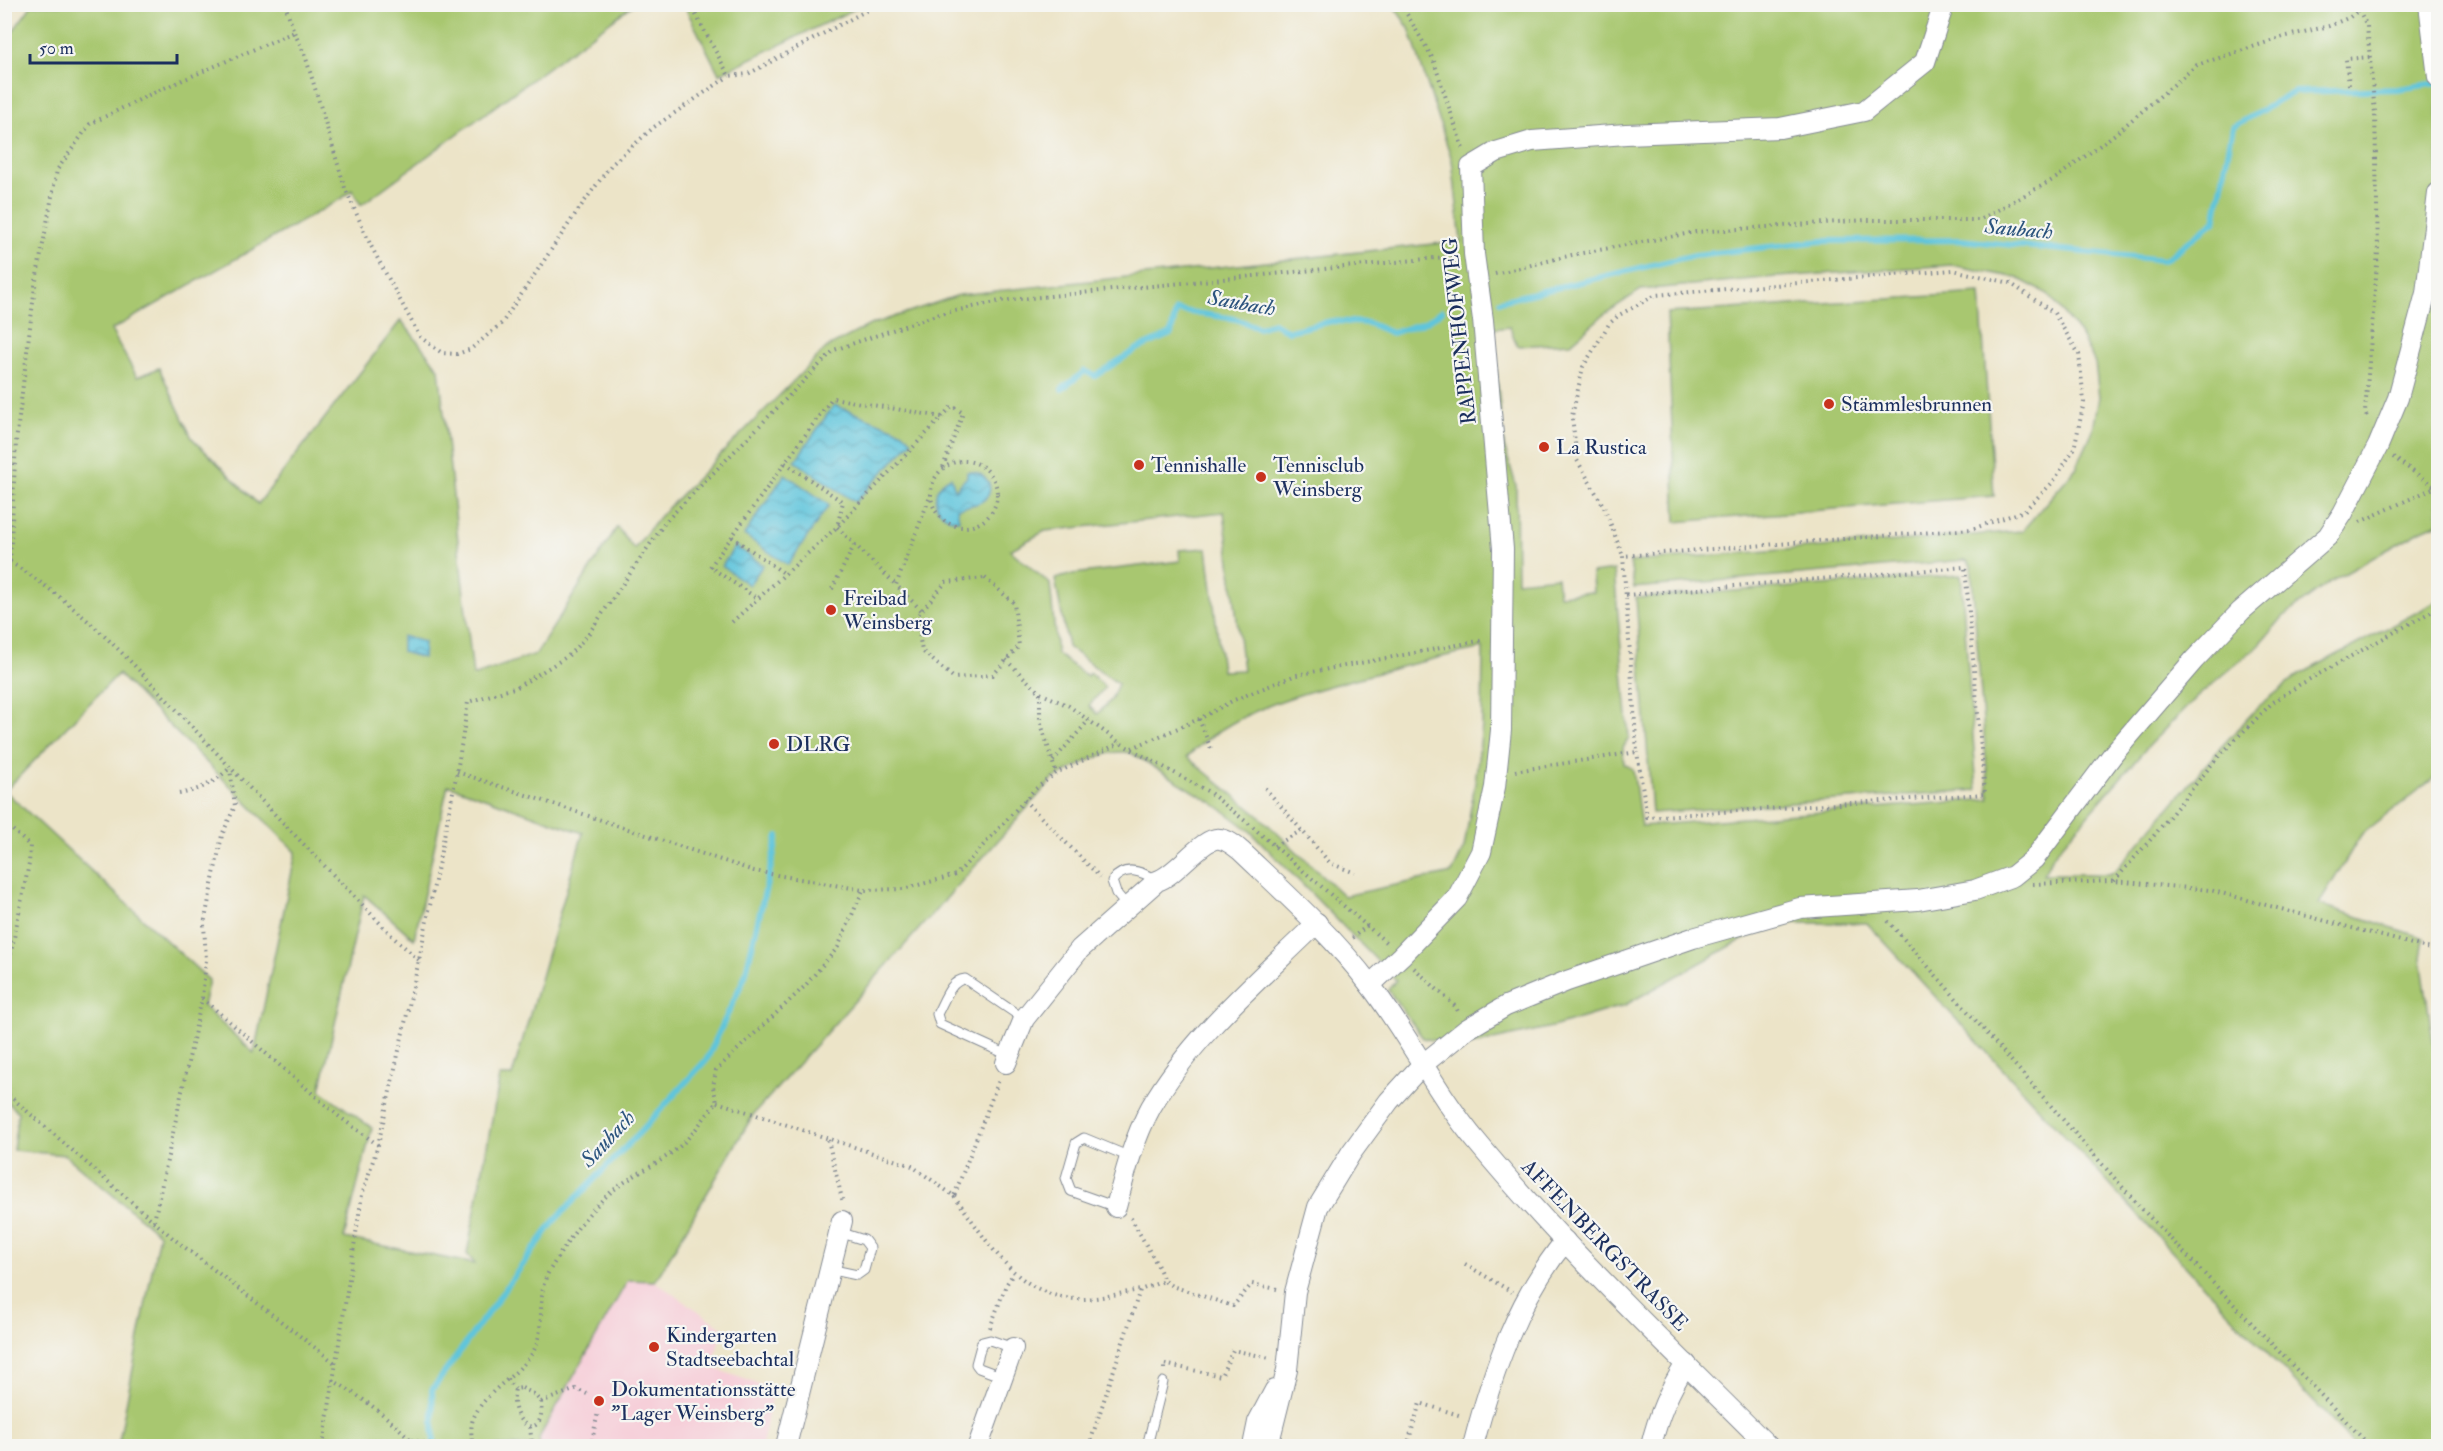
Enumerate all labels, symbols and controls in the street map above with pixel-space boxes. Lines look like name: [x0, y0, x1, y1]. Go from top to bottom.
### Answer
scale bar: [30, 27, 177, 65]
text: 50 m: [39, 37, 74, 60]
water label: Saubach: [1983, 212, 2054, 246]
street label: RAPPENHOFWEG: [1436, 236, 1483, 426]
water label: Saubach: [1205, 283, 1278, 323]
place label: Stämmlesbrunnen: [1841, 391, 1992, 418]
marker: Stämmlesbrunnen: [1822, 397, 1836, 411]
place label: La Rustica: [1556, 434, 1647, 461]
marker: La Rustica: [1537, 440, 1551, 454]
place label: Tennishalle: [1151, 452, 1246, 479]
place label: Tennisclub Weinsberg: [1272, 452, 1364, 503]
marker: Tennishalle: [1132, 458, 1146, 472]
marker: Tennisclub Weinsberg: [1254, 470, 1268, 484]
place label: Freibad Weinsberg: [842, 585, 933, 636]
marker: Freibad Weinsberg: [824, 603, 838, 617]
place label: DLRG: [786, 731, 850, 758]
marker: DLRG: [767, 737, 781, 751]
water label: Saubach: [574, 1104, 641, 1174]
street label: AFFENBERGSTRASSE: [1515, 1153, 1694, 1337]
place label: Kindergarten Stadtseebachtal: [666, 1322, 795, 1373]
marker: Kindergarten Stadtseebachtal: [647, 1340, 661, 1354]
place label: Dokumentationsstätte "Lager Weinsberg": [611, 1376, 796, 1427]
marker: Dokumentationsstätte "Lager Weinsberg": [592, 1394, 606, 1408]

